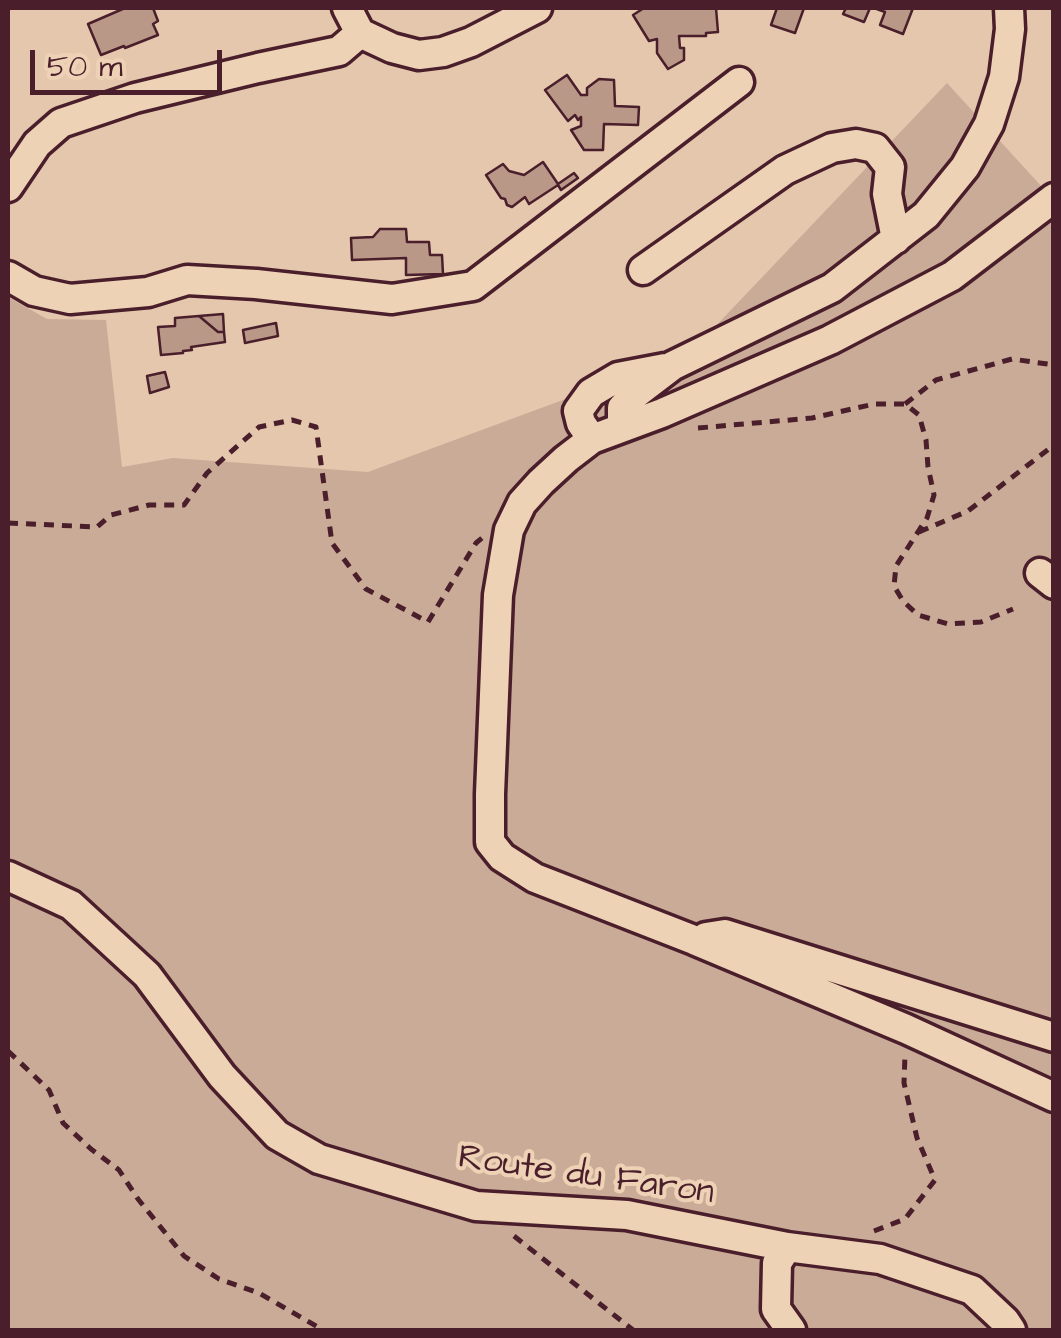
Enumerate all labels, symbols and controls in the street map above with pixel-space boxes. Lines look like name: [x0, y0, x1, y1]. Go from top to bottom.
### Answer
scale bar: [35, 30, 228, 92]
text: 50 m: [47, 46, 123, 88]
street label: Route du Faron: [455, 1138, 717, 1216]

